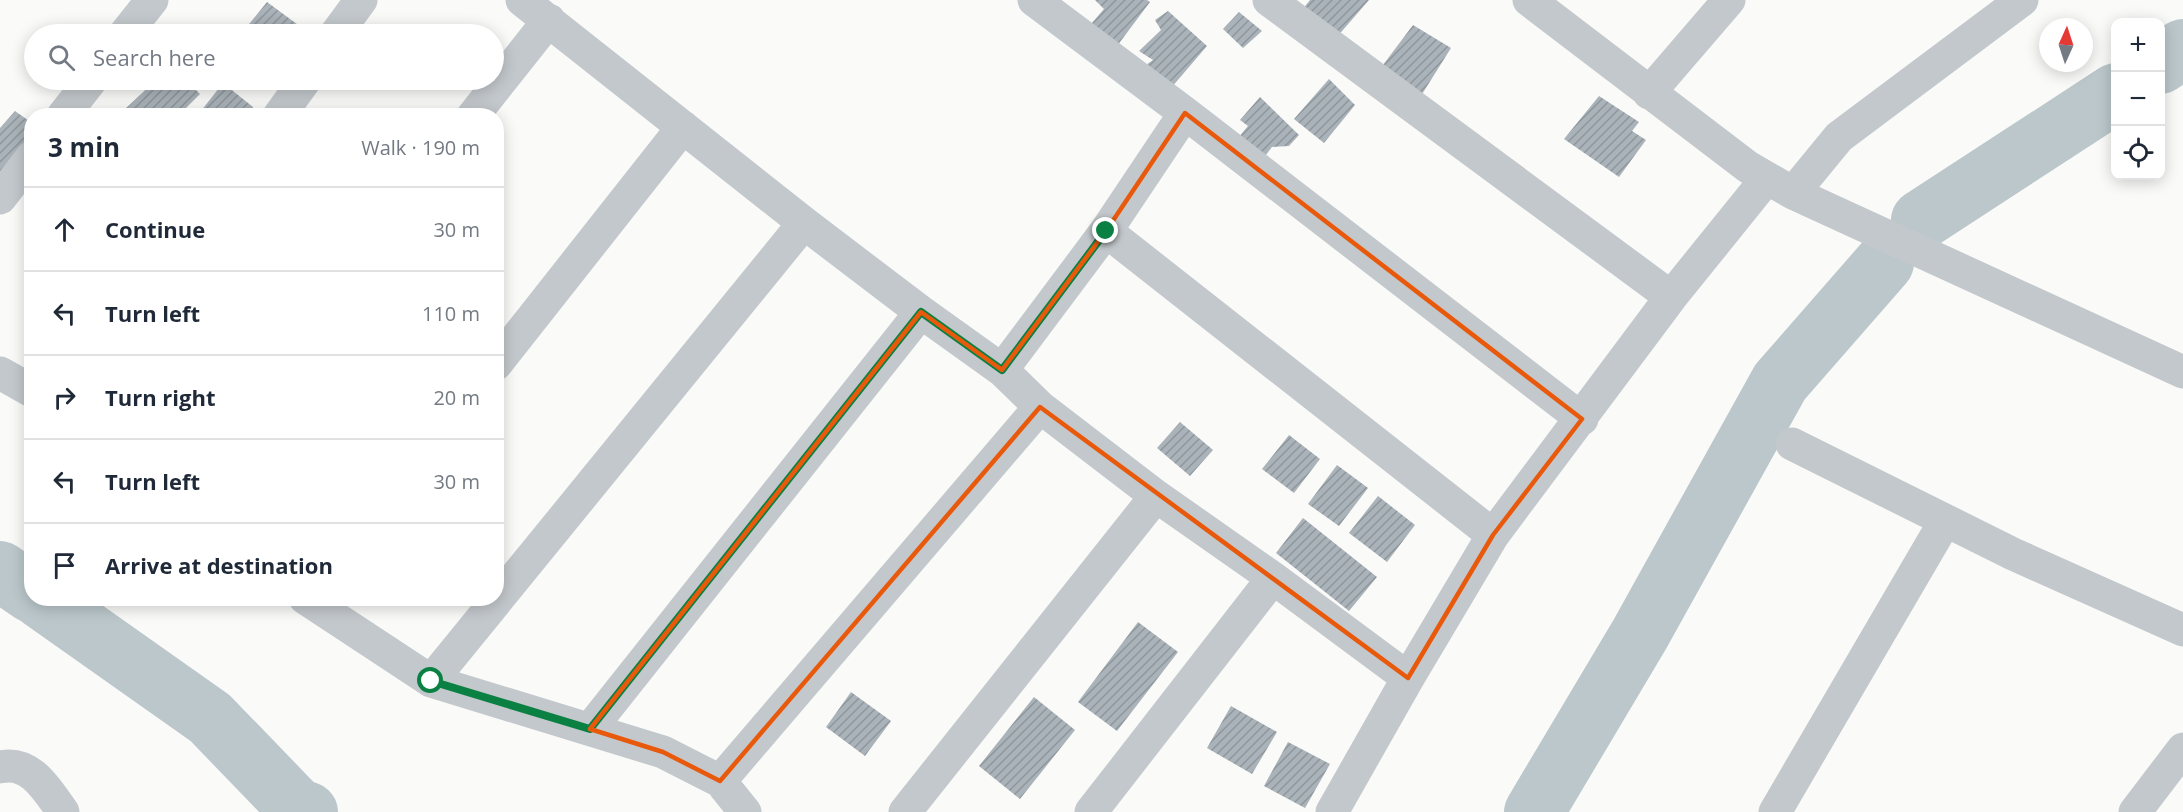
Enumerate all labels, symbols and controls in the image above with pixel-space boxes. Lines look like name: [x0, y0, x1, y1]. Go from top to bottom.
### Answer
north arrow: [2039, 18, 2093, 72]
map controls: [2111, 18, 2165, 180]
button: +: [2111, 18, 2165, 72]
search box: [24, 24, 504, 90]
icon: search: [45, 41, 78, 74]
text: Search here: [93, 42, 216, 72]
button: −: [2111, 72, 2165, 126]
button: locate: [2111, 126, 2165, 180]
text: 3 min: [48, 129, 120, 165]
text: Walk · 190 m: [361, 134, 480, 161]
icon: ahead: [48, 213, 81, 246]
text: Continue: [105, 214, 205, 244]
text: 30 m: [433, 216, 480, 243]
route end: [1092, 217, 1118, 243]
icon: left: [48, 297, 81, 330]
text: Turn left: [105, 298, 200, 328]
text: 110 m: [422, 300, 480, 327]
icon: right: [48, 381, 81, 414]
text: Turn right: [105, 382, 216, 412]
text: 20 m: [433, 384, 480, 411]
icon: left: [48, 465, 81, 498]
text: Turn left: [105, 466, 200, 496]
text: 30 m: [433, 468, 480, 495]
icon: arrive: [48, 549, 81, 582]
text: Arrive at destination: [105, 550, 333, 580]
route start: [417, 667, 443, 693]

